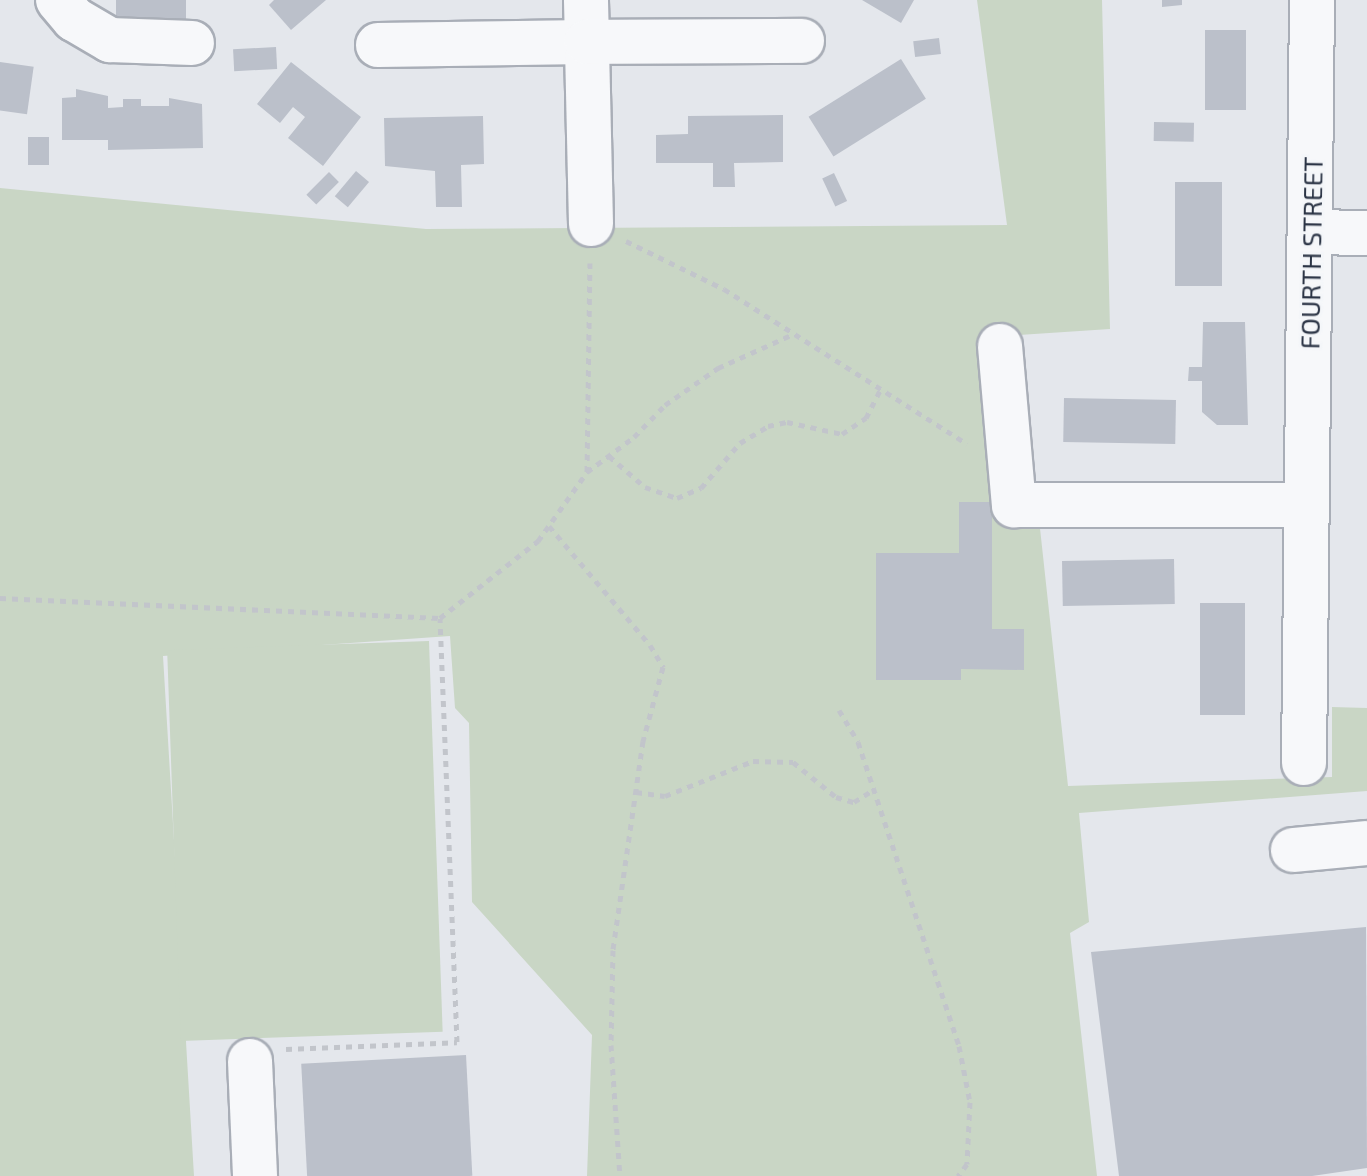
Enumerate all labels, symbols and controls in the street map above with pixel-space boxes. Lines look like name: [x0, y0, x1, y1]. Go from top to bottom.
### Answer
street label: FOURTH STREET: [1294, 156, 1328, 350]

